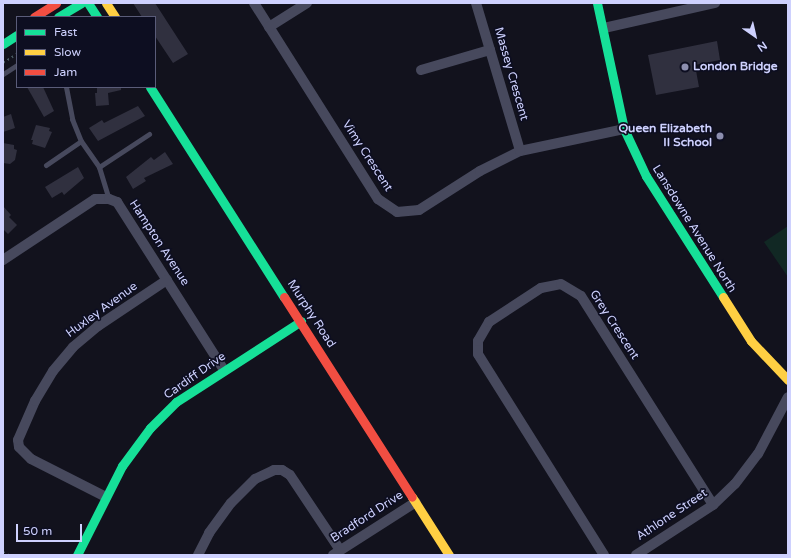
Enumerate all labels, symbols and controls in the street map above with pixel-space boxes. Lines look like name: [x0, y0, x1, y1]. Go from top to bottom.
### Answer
legend: [16, 16, 156, 88]
north arrow: [735, 16, 775, 56]
text: Fast: [54, 25, 77, 39]
street label: Massey Crescent: [491, 26, 531, 122]
text: N: [755, 39, 769, 54]
text: Slow: [54, 45, 81, 59]
place label: London Bridge: [693, 60, 778, 74]
marker: London Bridge: [680, 62, 690, 72]
text: Jam: [54, 65, 77, 79]
street label: Vimy Crescent: [339, 118, 395, 194]
place label: Queen Elizabeth II School: [618, 122, 712, 150]
marker: Queen Elizabeth II School: [715, 131, 725, 141]
street label: Lansdowne Avenue North: [649, 163, 739, 295]
street label: Hampton Avenue: [126, 197, 192, 289]
street label: Murphy Road: [284, 277, 338, 351]
street label: Huxley Avenue: [63, 279, 141, 341]
street label: Grey Crescent: [586, 288, 642, 362]
street label: Cardiff Drive: [161, 349, 229, 403]
street label: Athlone Street: [634, 486, 710, 544]
street label: Bradford Drive: [328, 488, 406, 546]
scale bar: [18, 516, 84, 542]
text: 50 m: [23, 524, 52, 538]

